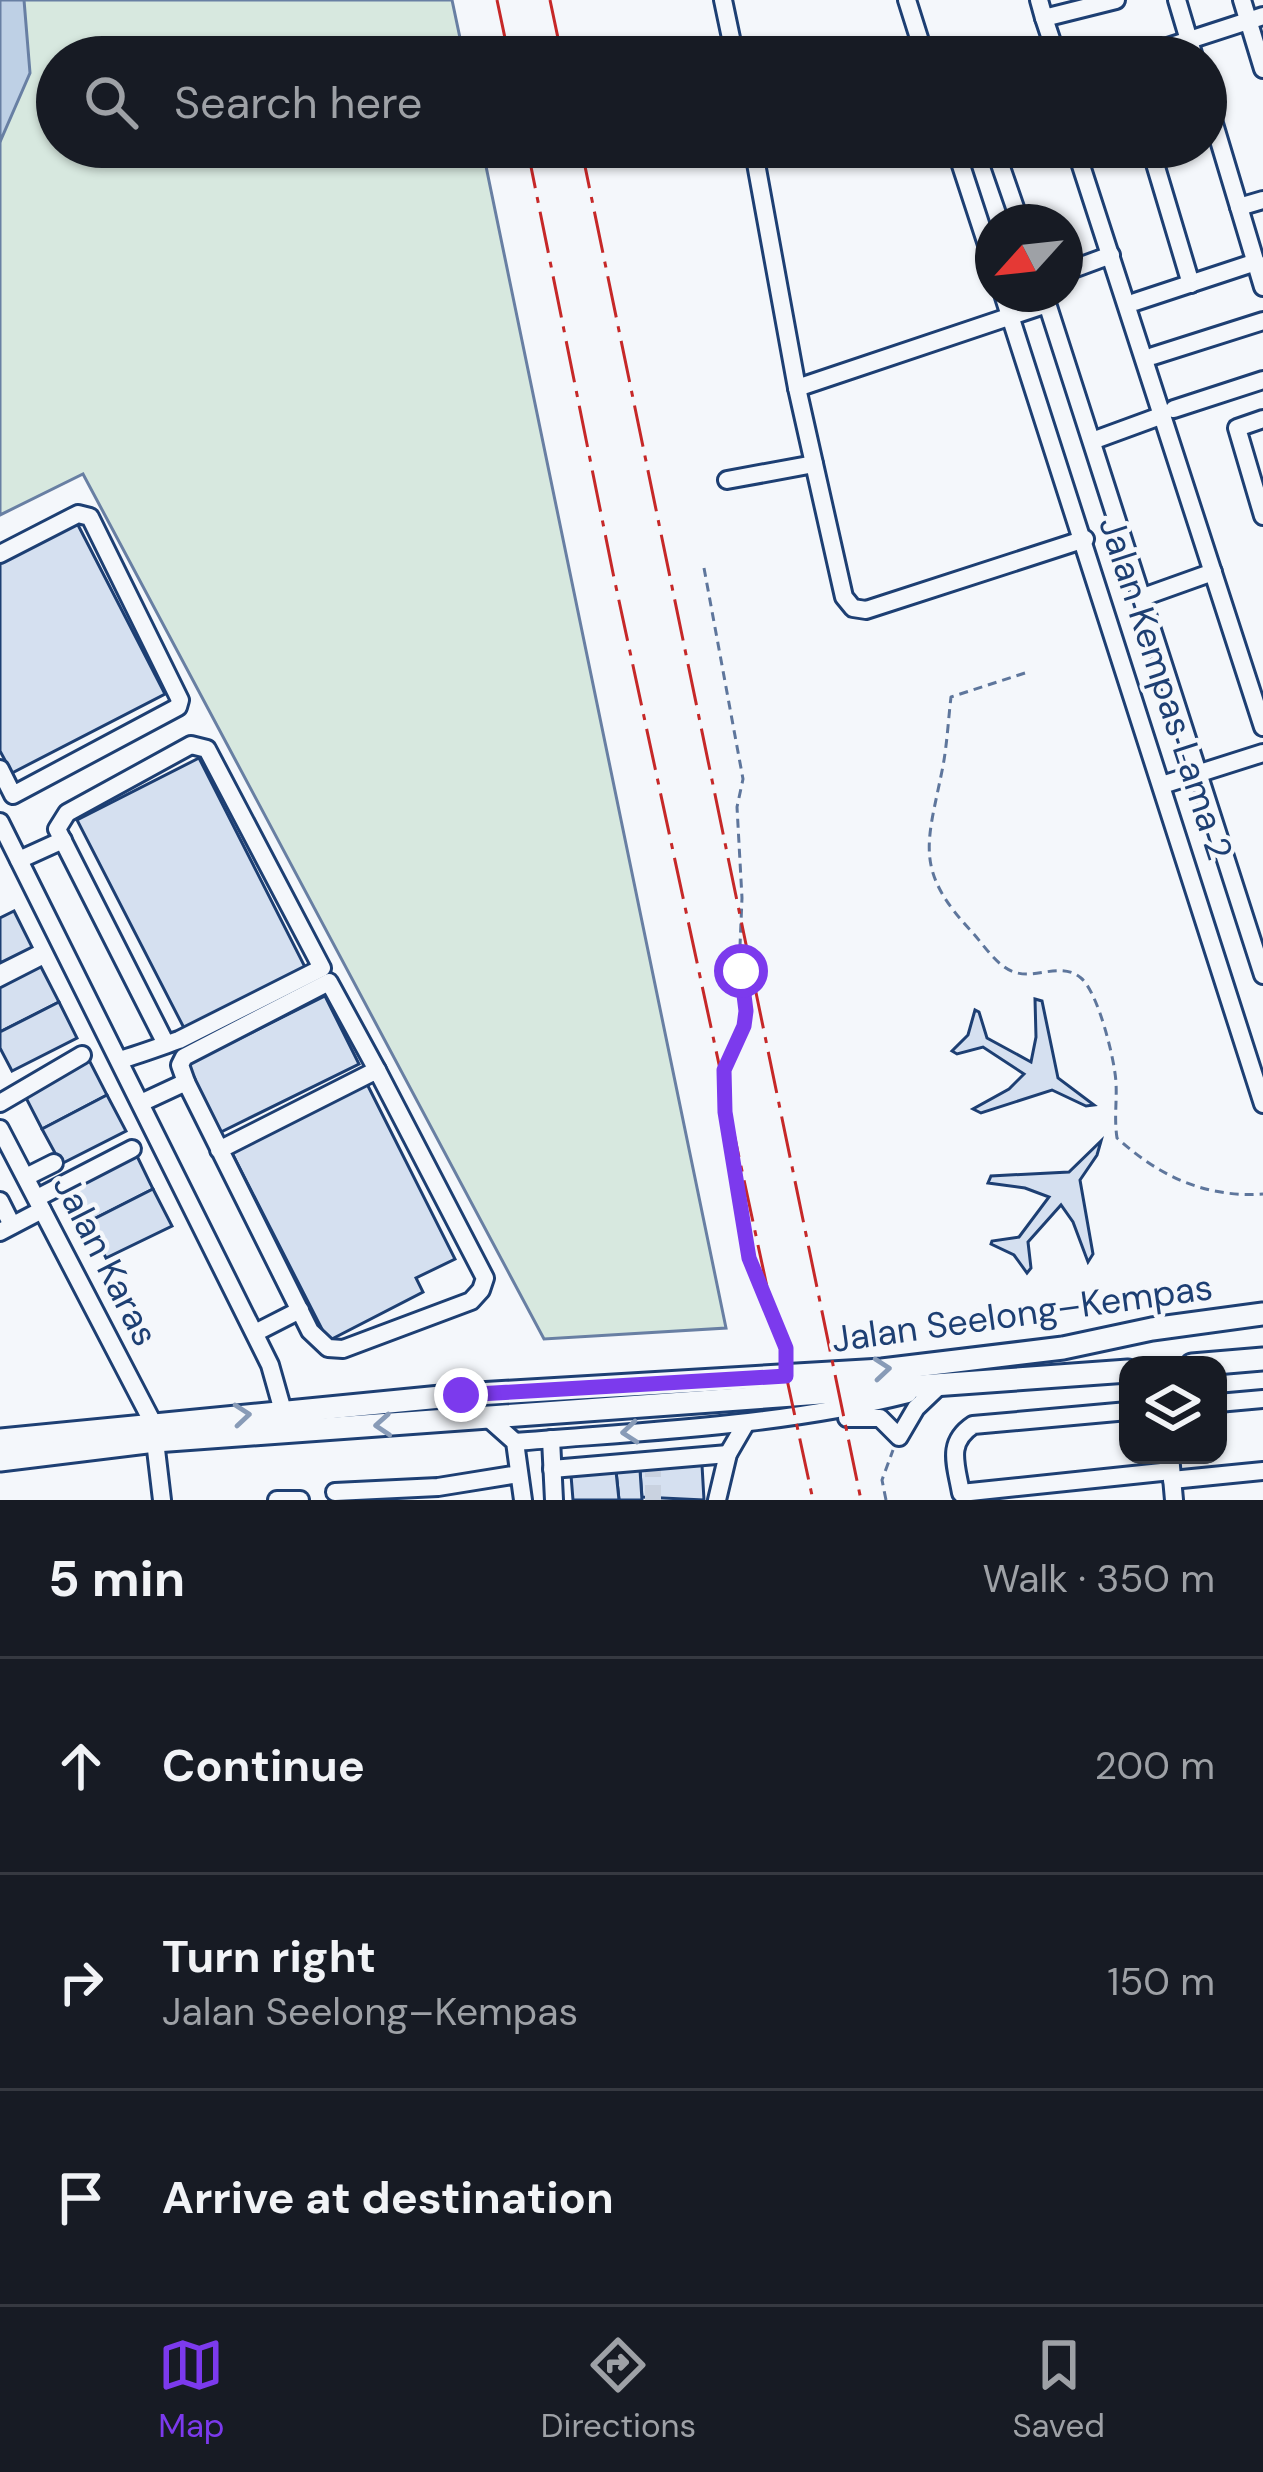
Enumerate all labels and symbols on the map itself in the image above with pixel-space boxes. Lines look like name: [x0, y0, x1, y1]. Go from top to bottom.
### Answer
north arrow: [975, 204, 1083, 312]
street label: Jalan Kempas Lama 2: [1088, 510, 1244, 866]
route start: [714, 944, 768, 998]
street label: Jalan Karas: [43, 1166, 169, 1354]
street label: Jalan Seelong–Kempas: [829, 1263, 1215, 1363]
one-way arrow: [873, 1357, 892, 1382]
route end: [434, 1368, 488, 1422]
one-way arrow: [233, 1403, 252, 1428]
one-way arrow: [373, 1411, 392, 1437]
one-way arrow: [621, 1419, 640, 1445]

